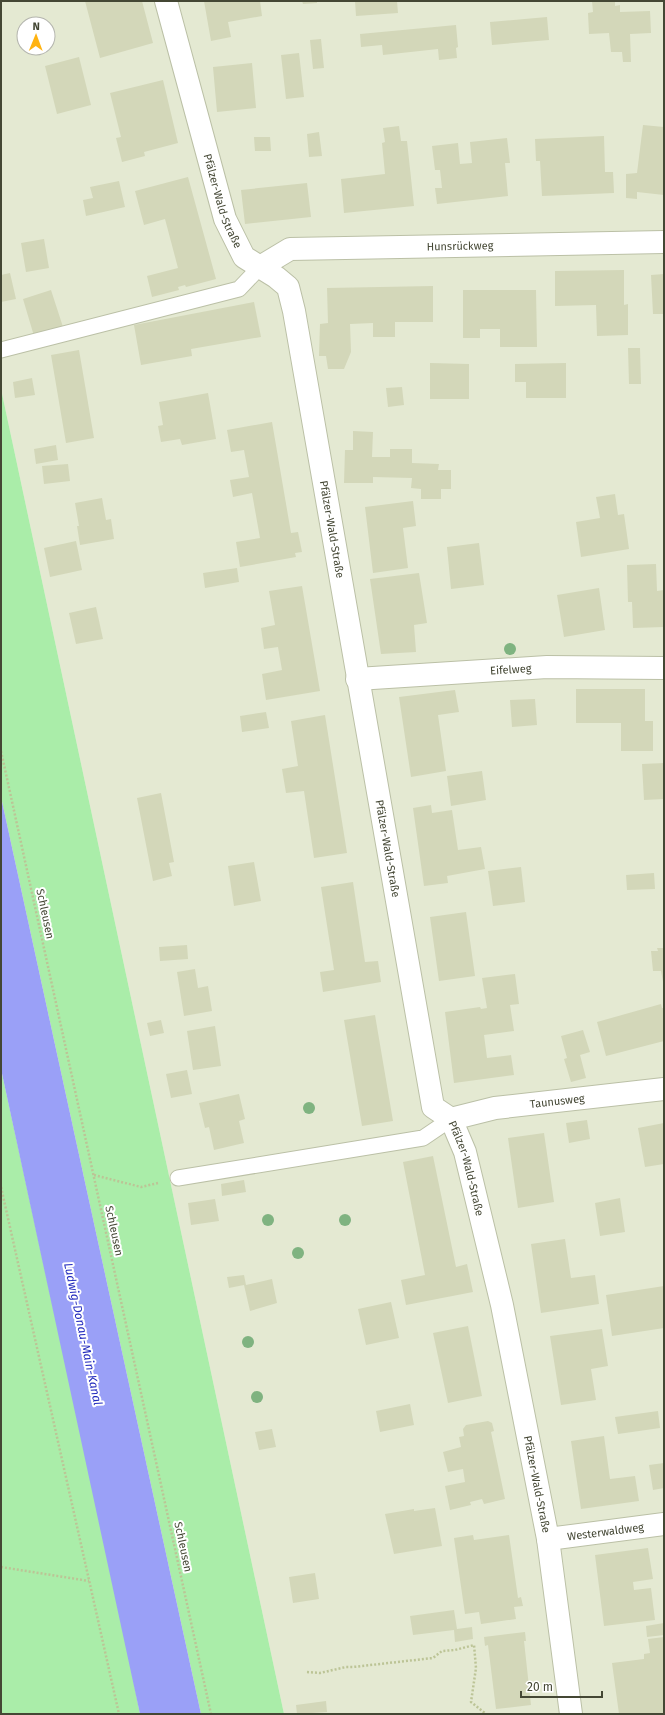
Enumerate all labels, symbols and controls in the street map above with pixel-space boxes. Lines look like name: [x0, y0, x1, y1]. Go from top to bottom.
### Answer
north arrow: [16, 16, 56, 56]
text: N: [32, 20, 40, 33]
street label: Pfälzer-Wald-Straße: [201, 152, 245, 250]
street label: Hunsrückweg: [427, 239, 494, 253]
street label: Pfälzer-Wald-Straße: [317, 479, 347, 579]
street label: Eifelweg: [490, 661, 532, 677]
street label: Pfälzer-Wald-Straße: [373, 799, 403, 898]
street label: Schleusen: [33, 888, 57, 940]
street label: Taunusweg: [529, 1091, 586, 1111]
street label: Pfälzer-Wald-Straße: [446, 1119, 487, 1217]
street label: Schleusen: [102, 1205, 126, 1257]
water label: Ludwig-Donau-Main-Kanal: [61, 1261, 105, 1407]
street label: Pfälzer-Wald-Straße: [521, 1434, 553, 1534]
street label: Westerwaldweg: [566, 1520, 645, 1543]
street label: Schleusen: [171, 1521, 195, 1573]
scale bar: [521, 1673, 602, 1699]
text: 20 m: [527, 1680, 553, 1694]

